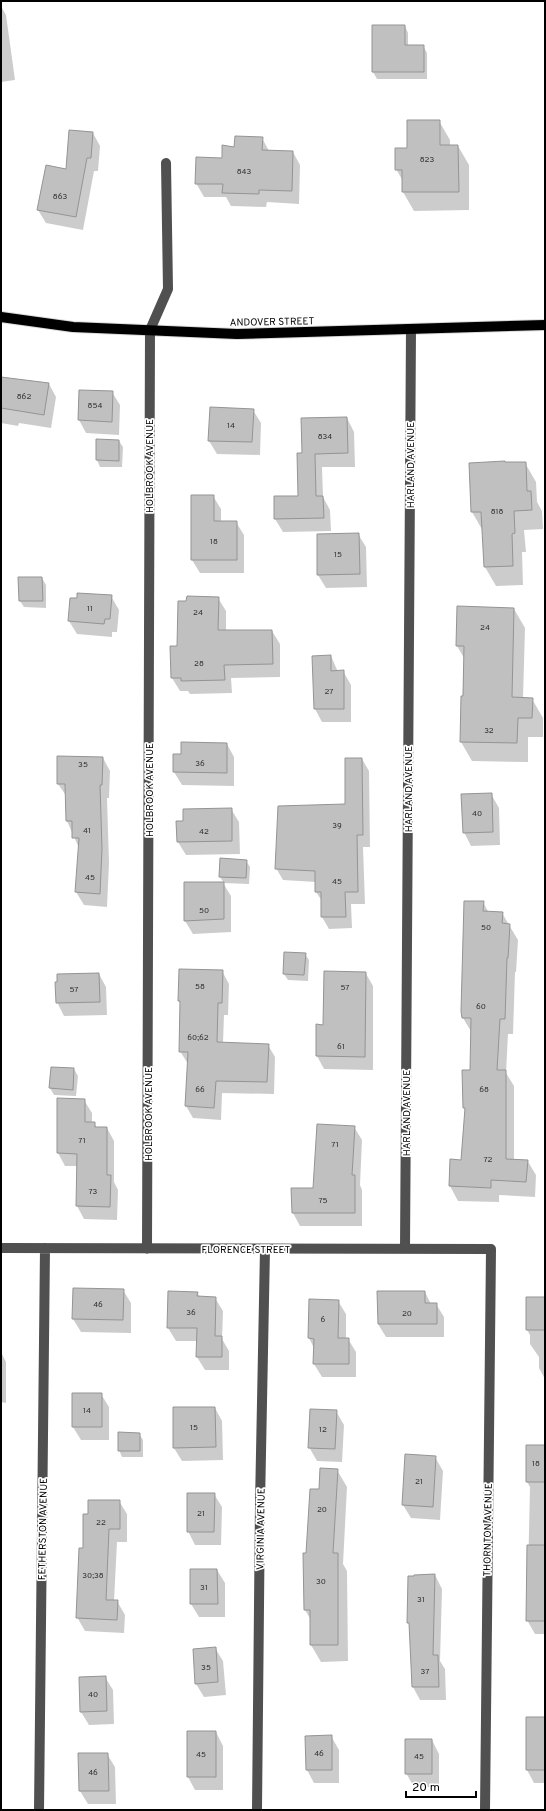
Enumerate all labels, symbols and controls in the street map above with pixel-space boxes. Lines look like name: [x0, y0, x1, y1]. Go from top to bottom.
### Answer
house number: 823: [420, 155, 434, 165]
house number: 843: [237, 167, 252, 177]
house number: 863: [53, 192, 67, 202]
street label: ANDOVER STREET: [230, 315, 315, 330]
house number: 862: [17, 392, 31, 402]
house number: 854: [88, 401, 103, 411]
street label: HOLBROOK AVENUE: [144, 419, 157, 513]
house number: 14: [227, 421, 235, 431]
street label: HARLAND AVENUE: [405, 422, 418, 508]
house number: 834: [318, 432, 332, 442]
house number: 818: [491, 507, 503, 517]
house number: 18: [210, 537, 218, 547]
house number: 15: [334, 550, 342, 560]
house number: 11: [87, 604, 93, 614]
house number: 24: [193, 608, 203, 618]
house number: 24: [480, 623, 490, 633]
house number: 28: [194, 659, 204, 669]
house number: 27: [325, 687, 334, 697]
house number: 32: [484, 726, 494, 736]
street label: HOLBROOK AVENUE: [144, 743, 157, 837]
street label: HARLAND AVENUE: [403, 746, 416, 832]
house number: 36: [195, 759, 205, 769]
house number: 35: [78, 760, 88, 770]
house number: 40: [472, 809, 482, 819]
house number: 39: [332, 821, 342, 831]
house number: 41: [83, 826, 91, 836]
house number: 42: [199, 827, 209, 837]
house number: 45: [85, 873, 95, 883]
house number: 45: [332, 877, 342, 887]
house number: 50: [199, 906, 209, 916]
house number: 50: [481, 923, 491, 933]
house number: 58: [195, 982, 205, 992]
house number: 57: [340, 983, 350, 993]
house number: 57: [69, 985, 79, 995]
house number: 60: [476, 1002, 486, 1012]
house number: 60;62: [187, 1033, 209, 1043]
house number: 61: [337, 1042, 345, 1052]
street label: HOLBROOK AVENUE: [143, 1067, 156, 1161]
street label: HARLAND AVENUE: [401, 1070, 414, 1156]
house number: 66: [195, 1085, 205, 1095]
house number: 68: [479, 1085, 489, 1095]
house number: 71: [78, 1136, 86, 1146]
house number: 71: [331, 1140, 339, 1150]
house number: 72: [484, 1155, 493, 1165]
house number: 73: [89, 1187, 98, 1197]
house number: 75: [318, 1196, 328, 1206]
street label: FLORENCE STREET: [202, 1244, 291, 1257]
house number: 46: [93, 1300, 103, 1310]
house number: 36: [186, 1308, 196, 1318]
house number: 20: [402, 1309, 412, 1319]
house number: 6: [321, 1315, 326, 1325]
house number: 14: [83, 1406, 91, 1416]
house number: 15: [190, 1423, 198, 1433]
house number: 12: [319, 1425, 327, 1435]
house number: 18: [532, 1459, 540, 1469]
house number: 21: [415, 1477, 423, 1487]
street label: FETHERSTON AVENUE: [36, 1478, 51, 1580]
street label: THORNTON AVENUE: [481, 1483, 496, 1577]
street label: VIRGINIA AVENUE: [254, 1488, 269, 1570]
house number: 20: [317, 1505, 327, 1515]
house number: 21: [197, 1509, 205, 1519]
house number: 22: [96, 1518, 106, 1528]
house number: 30;38: [82, 1571, 104, 1581]
house number: 30: [316, 1577, 326, 1587]
house number: 31: [200, 1583, 208, 1593]
house number: 31: [417, 1595, 425, 1605]
house number: 35: [201, 1663, 211, 1673]
house number: 37: [421, 1667, 429, 1677]
house number: 40: [88, 1690, 98, 1700]
house number: 46: [314, 1749, 324, 1759]
house number: 45: [196, 1750, 206, 1760]
house number: 45: [414, 1752, 424, 1762]
house number: 46: [88, 1768, 98, 1778]
scale bar: [406, 1773, 476, 1799]
text: 20 m: [412, 1780, 440, 1796]

